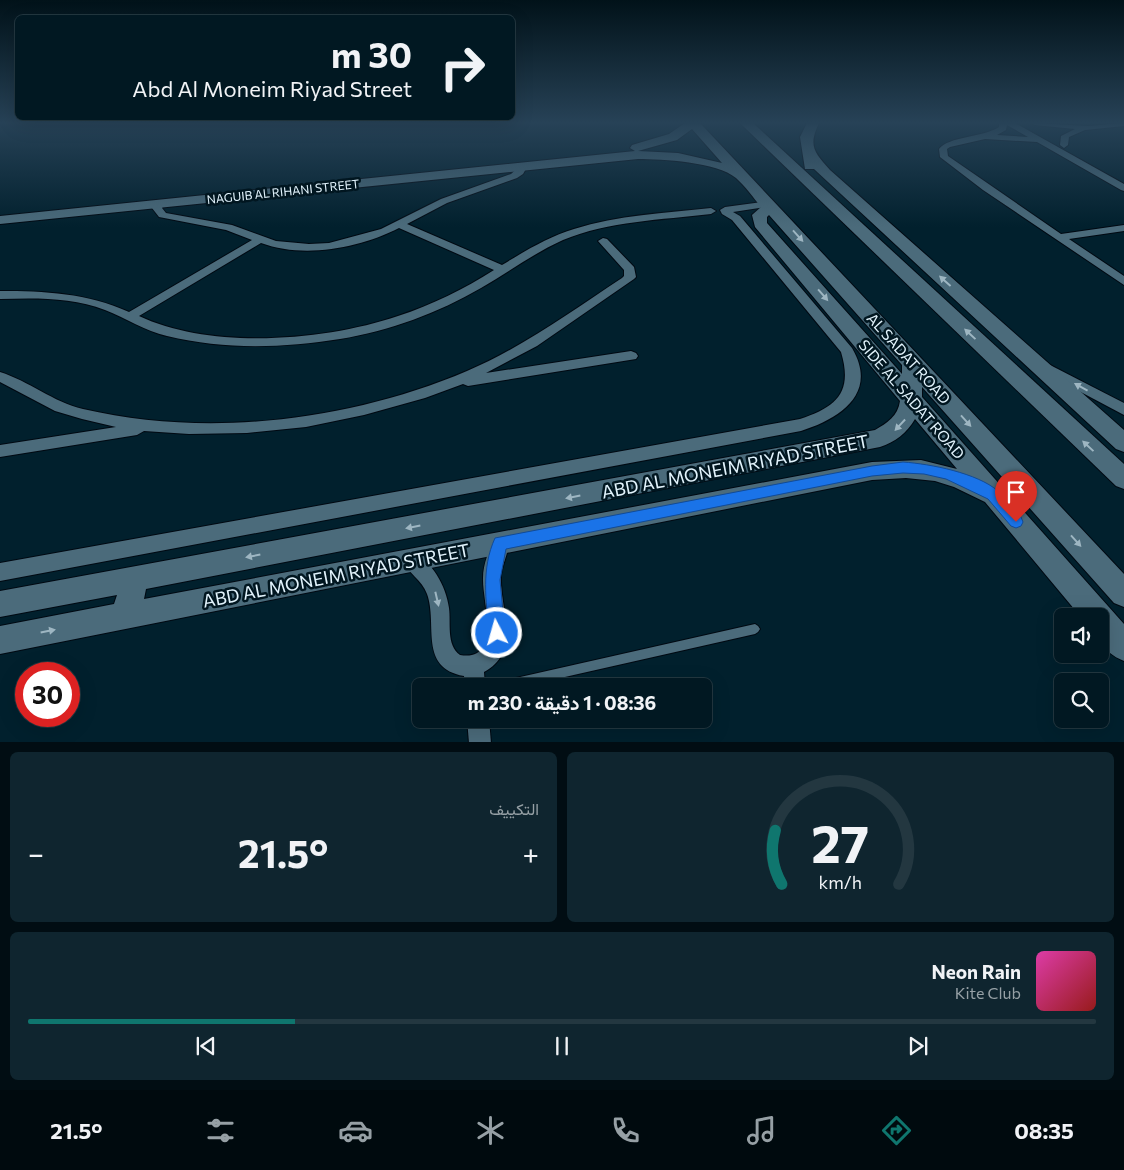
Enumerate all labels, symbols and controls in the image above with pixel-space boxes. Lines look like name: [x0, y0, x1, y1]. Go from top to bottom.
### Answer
text: 30 m: [331, 32, 412, 75]
icon: right: [430, 35, 495, 100]
text: Abd Al Moneim Riyad Street: [132, 75, 412, 102]
street label: NAGUIB AL RIHANI STREET: [206, 176, 360, 206]
one-way arrow: [792, 229, 804, 241]
one-way arrow: [939, 275, 951, 287]
one-way arrow: [817, 289, 828, 302]
street label: AL SADAT ROAD: [863, 309, 955, 407]
one-way arrow: [965, 328, 977, 340]
street label: SIDE AL SADAT ROAD: [855, 336, 969, 462]
one-way arrow: [1074, 383, 1088, 391]
one-way arrow: [960, 414, 972, 426]
one-way arrow: [894, 418, 906, 430]
street label: ABD AL MONEIM RIYAD STREET: [600, 429, 870, 503]
one-way arrow: [1083, 440, 1095, 452]
pin: [995, 471, 1037, 522]
icon: arrive: [1002, 478, 1030, 506]
one-way arrow: [564, 493, 580, 501]
one-way arrow: [405, 523, 421, 531]
one-way arrow: [1070, 534, 1081, 547]
street label: ABD AL MONEIM RIYAD STREET: [201, 538, 471, 612]
one-way arrow: [245, 553, 261, 561]
one-way arrow: [433, 592, 441, 607]
position arrow: [470, 606, 522, 658]
map controls: [1054, 608, 1109, 728]
button: sound: [1054, 608, 1109, 663]
one-way arrow: [40, 627, 55, 635]
speed limit sign: 30: [15, 662, 80, 727]
button: search: [1054, 673, 1109, 728]
text: 08:36 · 1 دقيقة · 230 m: [468, 691, 656, 714]
text: التكييف: [489, 799, 539, 818]
text: 27: [812, 810, 869, 874]
text: 21.5°: [238, 829, 328, 876]
text: −: [28, 836, 44, 870]
text: +: [523, 836, 539, 870]
text: km/h: [819, 871, 862, 893]
text: Neon Rain: [931, 960, 1021, 983]
text: Kite Club: [955, 983, 1021, 1002]
icon: previous: [192, 1032, 220, 1060]
icon: pause: [548, 1032, 576, 1060]
icon: next: [904, 1032, 932, 1060]
icon: filters: [203, 1113, 238, 1148]
icon: car: [338, 1113, 373, 1148]
icon: climate: [473, 1113, 508, 1148]
icon: phone: [608, 1113, 643, 1148]
icon: music: [744, 1113, 779, 1148]
icon: directions: [879, 1113, 914, 1148]
text: 21.5°: [50, 1117, 102, 1144]
text: 08:35: [1014, 1117, 1074, 1144]

